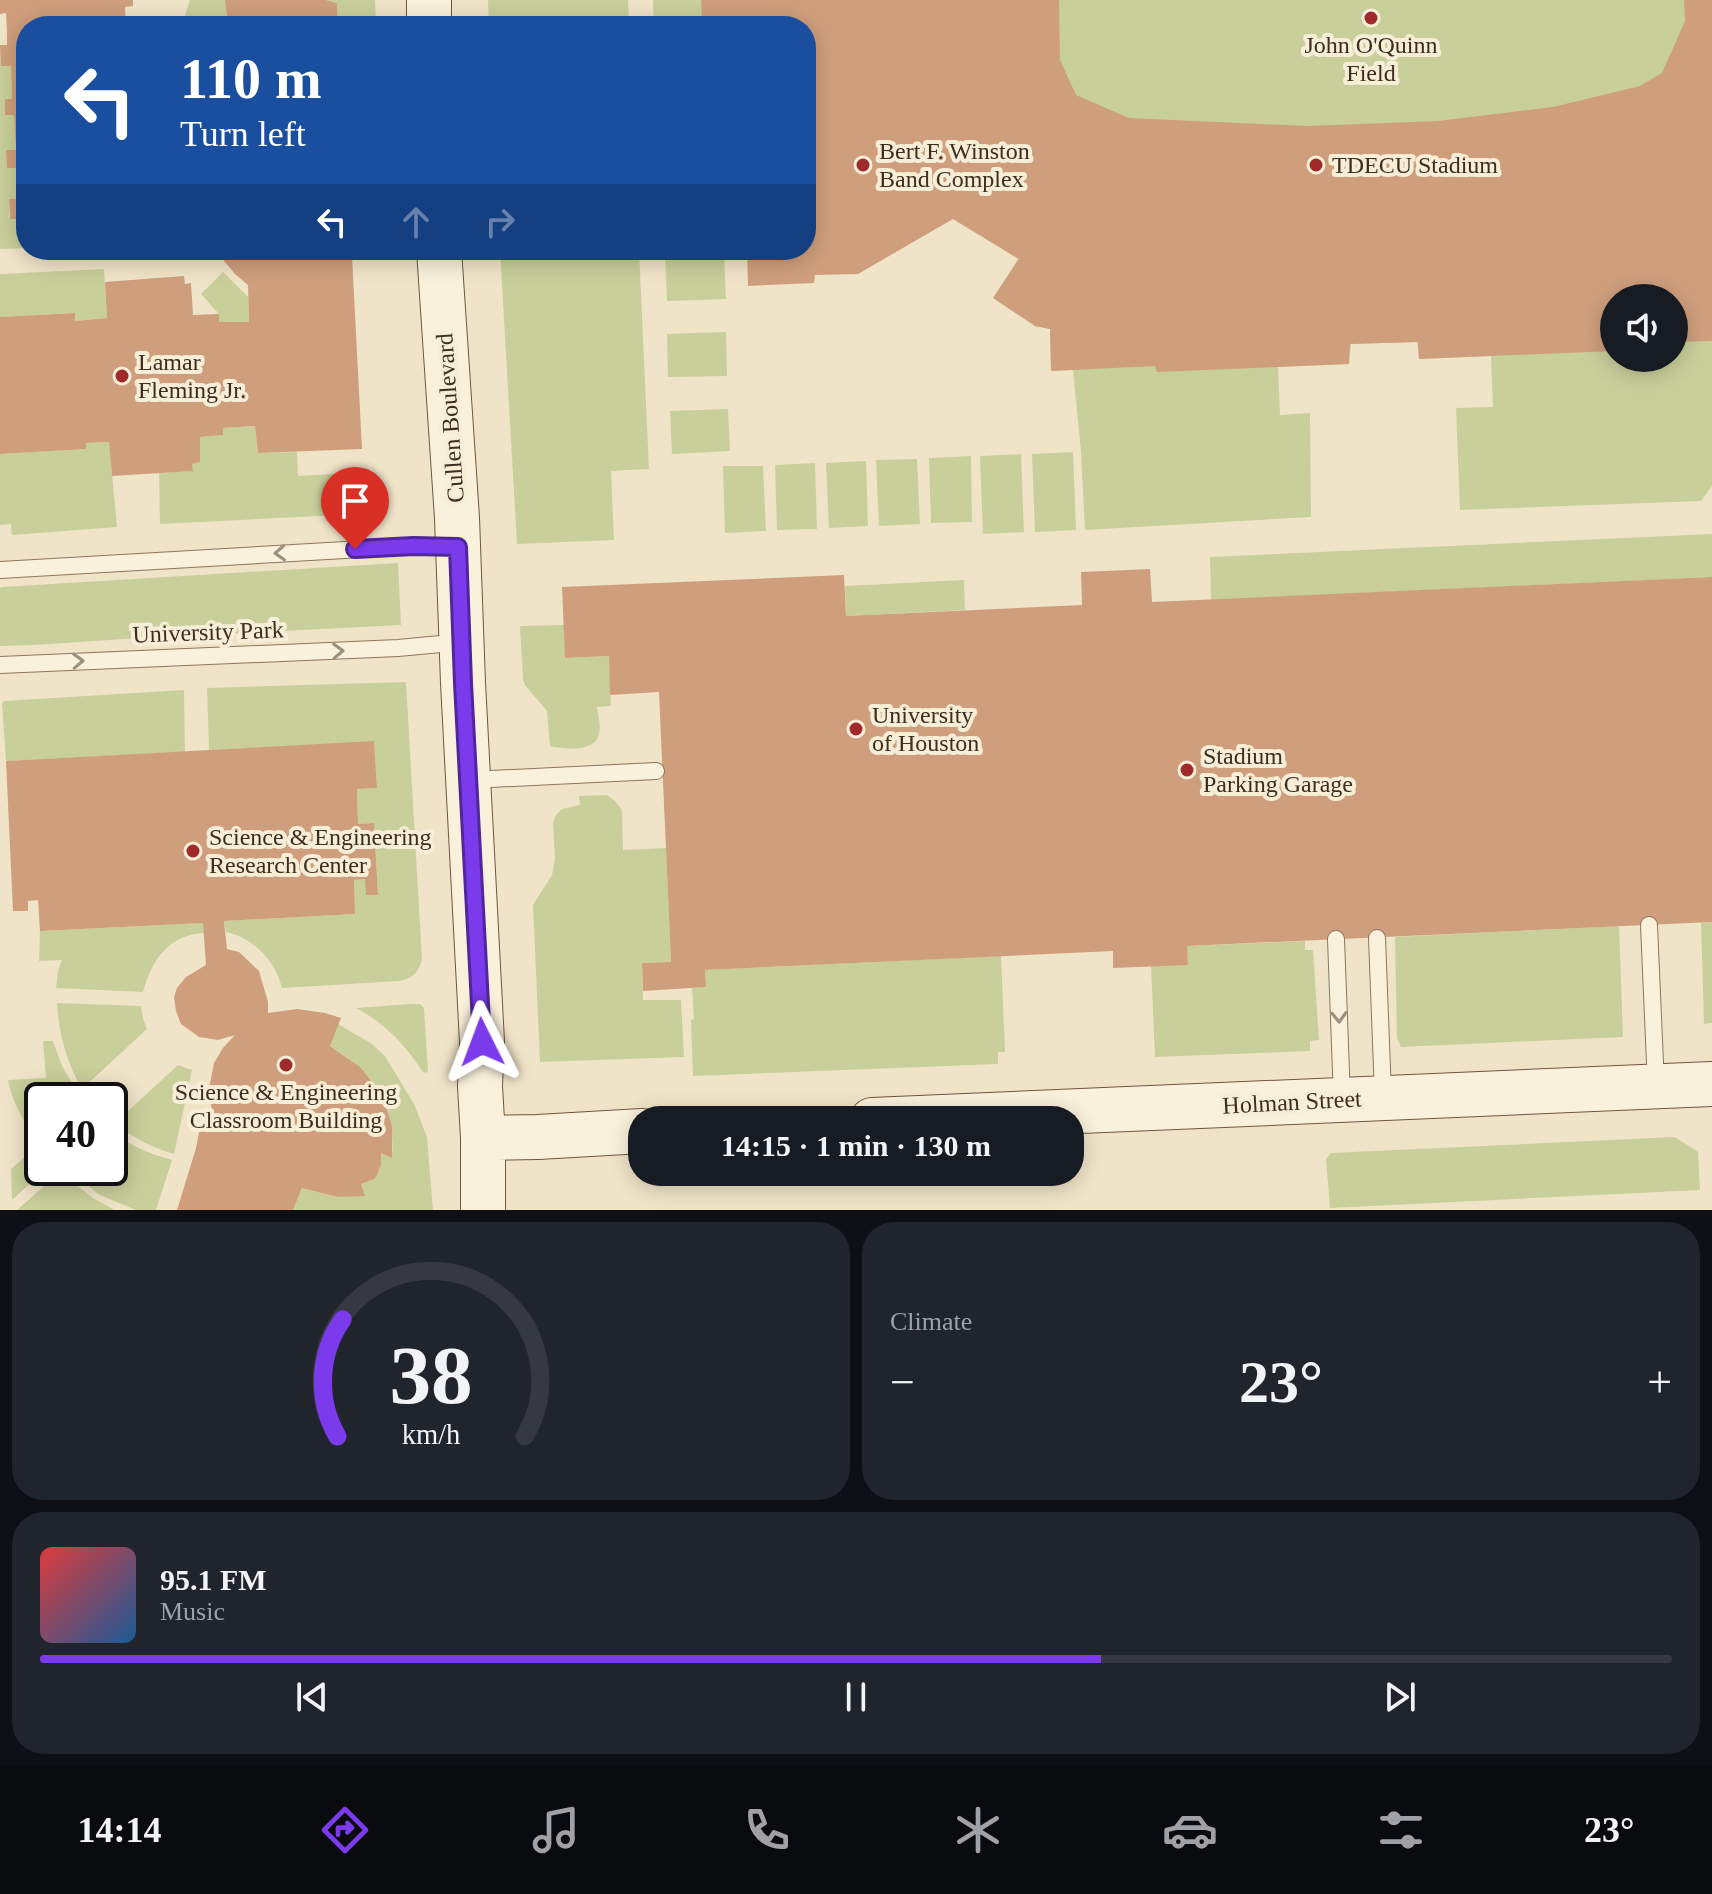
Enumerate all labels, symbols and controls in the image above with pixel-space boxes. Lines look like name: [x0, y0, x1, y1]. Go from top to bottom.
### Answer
marker: John O'Quinn Field: [1362, 9, 1380, 27]
place label: John O'Quinn Field: [1305, 32, 1438, 86]
icon: left: [48, 48, 152, 152]
text: 110 m: [180, 48, 322, 110]
text: Turn left: [180, 114, 306, 154]
place label: Bert F. Winston Band Complex: [879, 138, 1030, 192]
place label: TDECU Stadium: [1332, 152, 1498, 178]
marker: Bert F. Winston Band Complex: [854, 156, 872, 174]
marker: TDECU Stadium: [1307, 156, 1325, 174]
icon: left: [310, 200, 354, 244]
icon: ahead: [394, 200, 438, 244]
icon: right: [478, 200, 522, 244]
map controls: [1600, 284, 1688, 372]
button: sound: [1600, 284, 1688, 372]
street label: Cullen Boulevard: [431, 332, 469, 504]
place label: Lamar Fleming Jr.: [138, 349, 246, 403]
marker: Lamar Fleming Jr.: [113, 367, 131, 385]
pin: [321, 467, 389, 549]
icon: arrive: [333, 479, 377, 523]
one-way arrow: [273, 545, 286, 562]
street label: University Park: [132, 616, 284, 648]
one-way arrow: [332, 642, 345, 659]
one-way arrow: [72, 653, 85, 670]
place label: University of Houston: [872, 702, 979, 756]
marker: University of Houston: [847, 720, 865, 738]
place label: Stadium Parking Garage: [1203, 743, 1353, 797]
marker: Stadium Parking Garage: [1178, 761, 1196, 779]
place label: Science & Engineering Research Center: [209, 824, 432, 878]
marker: Science & Engineering Research Center: [184, 842, 202, 860]
position arrow: [440, 1000, 524, 1084]
one-way arrow: [1330, 1011, 1347, 1024]
marker: Science & Engineering Classroom Building: [277, 1056, 295, 1074]
place label: Science & Engineering Classroom Building: [175, 1079, 397, 1133]
speed limit sign: 40: [24, 1082, 128, 1186]
street label: Holman Street: [1222, 1085, 1363, 1119]
text: 14:15 · 1 min · 130 m: [721, 1129, 991, 1162]
text: Climate: [890, 1307, 972, 1336]
text: 38: [389, 1329, 473, 1421]
text: 23°: [1239, 1349, 1323, 1415]
text: −: [890, 1358, 915, 1407]
text: +: [1647, 1358, 1672, 1407]
text: km/h: [402, 1419, 460, 1450]
text: 95.1 FM: [160, 1563, 267, 1596]
text: Music: [160, 1597, 225, 1626]
icon: previous: [290, 1675, 334, 1719]
icon: pause: [834, 1675, 878, 1719]
icon: next: [1378, 1675, 1422, 1719]
icon: directions: [317, 1802, 373, 1858]
icon: music: [528, 1802, 584, 1858]
icon: phone: [739, 1802, 795, 1858]
icon: climate: [950, 1802, 1006, 1858]
icon: car: [1162, 1802, 1218, 1858]
icon: filters: [1373, 1802, 1429, 1858]
text: 14:14: [78, 1810, 162, 1850]
text: 23°: [1584, 1810, 1634, 1850]

